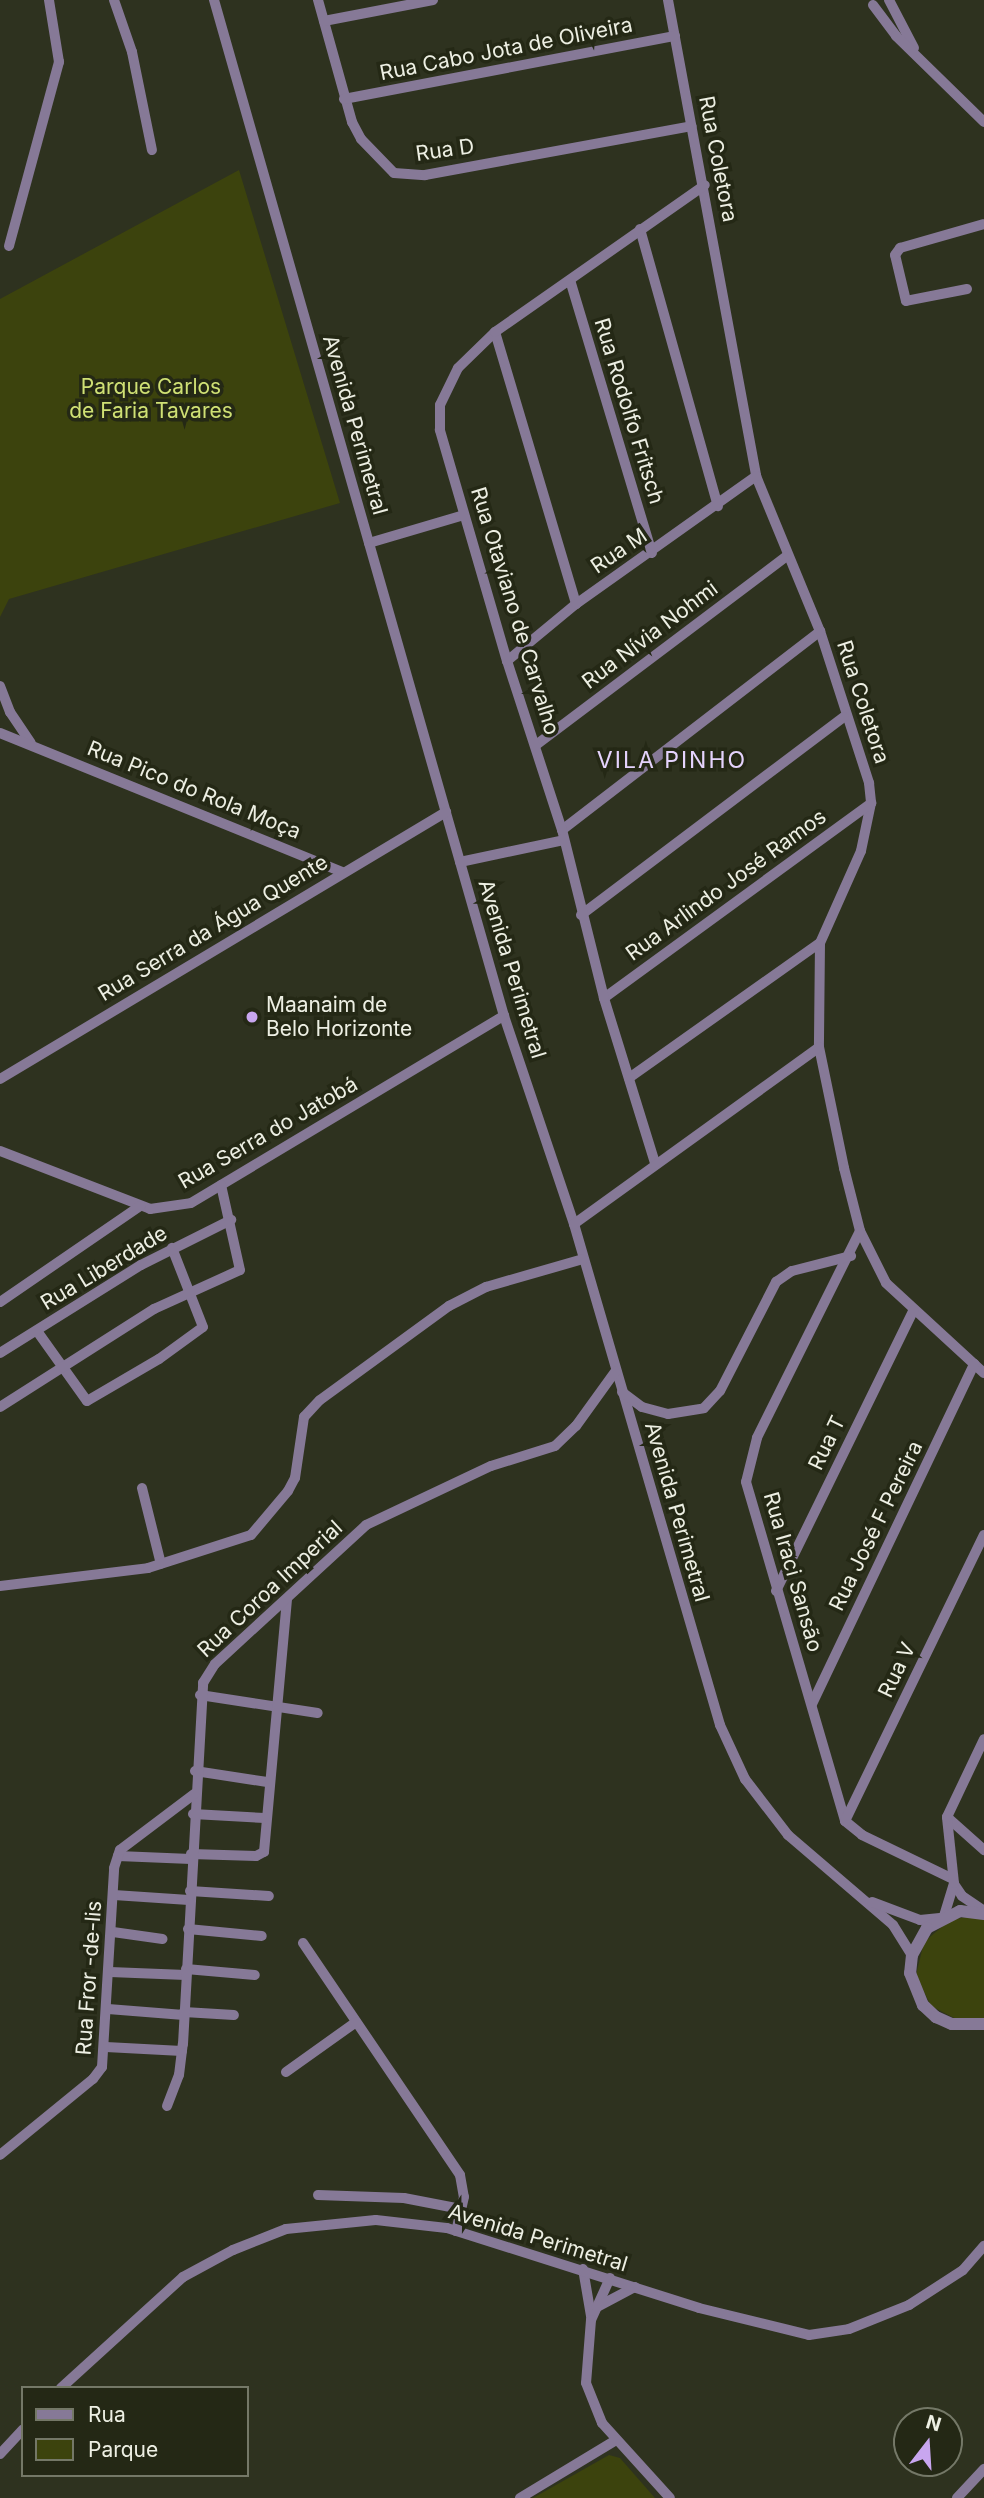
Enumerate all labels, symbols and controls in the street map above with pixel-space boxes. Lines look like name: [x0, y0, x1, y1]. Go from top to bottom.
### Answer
street label: Rua Cabo Jota de Oliveira: [377, 12, 635, 86]
street label: Rua Coletora: [693, 94, 743, 224]
street label: Rua D: [414, 133, 476, 167]
street label: Rua Rodolfo Fritsch: [589, 315, 669, 507]
street label: Avenida Perimetral: [317, 332, 393, 518]
park label: Parque Carlos de Faria Tavares: [69, 374, 233, 424]
street label: Rua Otaviano de Carvalho: [465, 484, 565, 738]
street label: Rua M: [586, 523, 652, 579]
street label: Rua Nívia Nohmi: [577, 576, 723, 694]
street label: Rua Coletora: [831, 637, 895, 767]
street label: Rua Pico do Rola Moça: [84, 736, 304, 844]
district label: VILA PINHO: [598, 746, 746, 774]
street label: Rua Arlindo José Ramos: [621, 804, 831, 966]
street label: Rua Serra da Água Quente: [94, 849, 332, 1007]
street label: Avenida Perimetral: [473, 876, 551, 1062]
place label: Maanaim de Belo Horizonte: [266, 992, 412, 1042]
marker: Maanaim de Belo Horizonte: [244, 1009, 260, 1025]
street label: Rua Serra do Jatobá: [174, 1071, 362, 1195]
street label: Rua Liberdade: [36, 1220, 172, 1316]
street label: Rua T: [803, 1412, 851, 1474]
street label: Avenida Perimetral: [639, 1419, 715, 1605]
street label: Rua José F Pereira: [824, 1437, 928, 1615]
street label: Rua Iraci Sansão: [758, 1489, 828, 1655]
street label: Rua Coroa Imperial: [192, 1515, 348, 1663]
street label: Rua V: [873, 1638, 921, 1702]
street label: Rua Fror -de-lis: [71, 1900, 107, 2056]
street label: Avenida Perimetral: [445, 2199, 631, 2277]
legend: [21, 2386, 248, 2477]
text: Rua: [88, 2402, 126, 2427]
north arrow: [893, 2407, 963, 2477]
text: N: [923, 2410, 944, 2436]
text: Parque: [88, 2437, 158, 2462]

